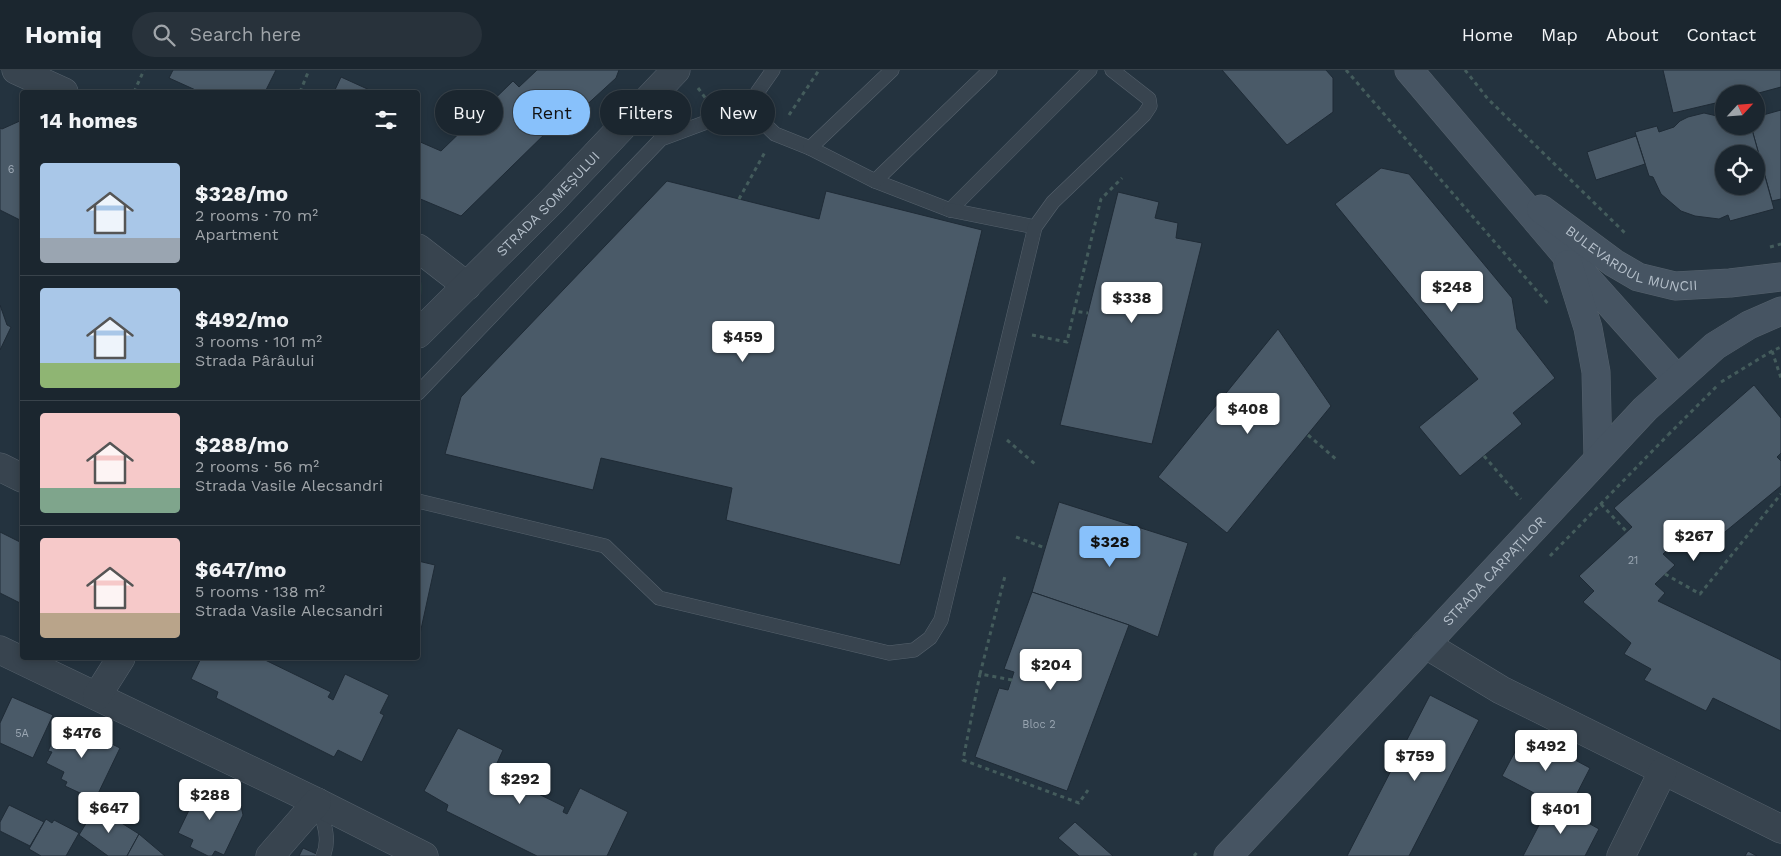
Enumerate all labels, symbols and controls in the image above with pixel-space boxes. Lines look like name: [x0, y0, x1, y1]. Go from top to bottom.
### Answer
search box: [132, 12, 482, 57]
text: Homiq: [25, 21, 102, 49]
icon: search: [150, 21, 178, 49]
text: Search here: [190, 23, 301, 46]
text: Home: [1462, 24, 1513, 45]
text: Map: [1541, 24, 1578, 45]
text: About: [1606, 24, 1658, 45]
text: Contact: [1686, 24, 1756, 45]
north arrow: [1715, 85, 1765, 135]
map controls: [1715, 85, 1765, 195]
chip: Buy: [435, 90, 503, 135]
chip: Rent: [513, 90, 590, 135]
chip: Filters: [600, 90, 691, 135]
chip: New: [701, 90, 775, 135]
icon: filters: [372, 106, 400, 134]
text: 14 homes: [40, 108, 137, 133]
button: locate: [1715, 145, 1765, 195]
street label: STRADA SOMEȘULUI: [493, 148, 603, 260]
house number: 6: [8, 163, 15, 176]
text: $328/mo: [195, 181, 288, 206]
icon: home: [80, 183, 140, 243]
text: 2 rooms · 70 m²: [195, 206, 318, 225]
street label: BULEVARDUL MUNCII: [1563, 222, 1698, 295]
text: Apartment: [195, 225, 278, 244]
pin: $248: [1422, 270, 1482, 313]
text: $248: [1432, 277, 1472, 296]
pin: $338: [1102, 282, 1162, 324]
text: $338: [1112, 288, 1152, 307]
text: $492/mo: [195, 307, 289, 332]
icon: home: [80, 308, 140, 368]
pin: $459: [713, 320, 773, 363]
text: $459: [723, 327, 763, 346]
text: 3 rooms · 101 m²: [195, 332, 322, 351]
text: Strada Pârâului: [195, 351, 315, 370]
pin: $408: [1218, 392, 1278, 435]
text: $408: [1228, 399, 1268, 418]
text: $288/mo: [195, 432, 289, 457]
icon: home: [80, 433, 140, 493]
text: 2 rooms · 56 m²: [195, 457, 319, 476]
text: Strada Vasile Alecsandri: [195, 476, 383, 495]
street label: STRADA CARPAȚILOR: [1439, 513, 1549, 629]
pin: $267: [1664, 520, 1724, 562]
pin: $328: [1080, 526, 1140, 568]
text: $267: [1674, 526, 1714, 545]
text: $328: [1090, 532, 1130, 551]
house number: 21: [1628, 554, 1638, 567]
text: $647/mo: [195, 557, 286, 582]
icon: home: [80, 558, 140, 618]
text: 5 rooms · 138 m²: [195, 582, 325, 601]
text: Strada Vasile Alecsandri: [195, 601, 383, 620]
pin: $204: [1021, 648, 1081, 691]
text: $204: [1031, 655, 1071, 674]
pin: $476: [52, 716, 112, 759]
house number: Bloc 2: [1022, 718, 1056, 731]
text: $476: [63, 723, 101, 742]
house number: 5A: [15, 727, 29, 740]
pin: $492: [1516, 730, 1576, 772]
text: $492: [1526, 736, 1566, 755]
pin: $759: [1385, 740, 1445, 782]
text: $759: [1396, 746, 1434, 765]
pin: $292: [490, 762, 550, 805]
text: $292: [500, 769, 540, 788]
pin: $288: [180, 778, 240, 821]
text: $288: [190, 785, 230, 804]
pin: $647: [79, 792, 139, 834]
pin: $401: [1531, 792, 1591, 835]
text: $647: [89, 798, 129, 817]
text: $401: [1542, 799, 1580, 818]

